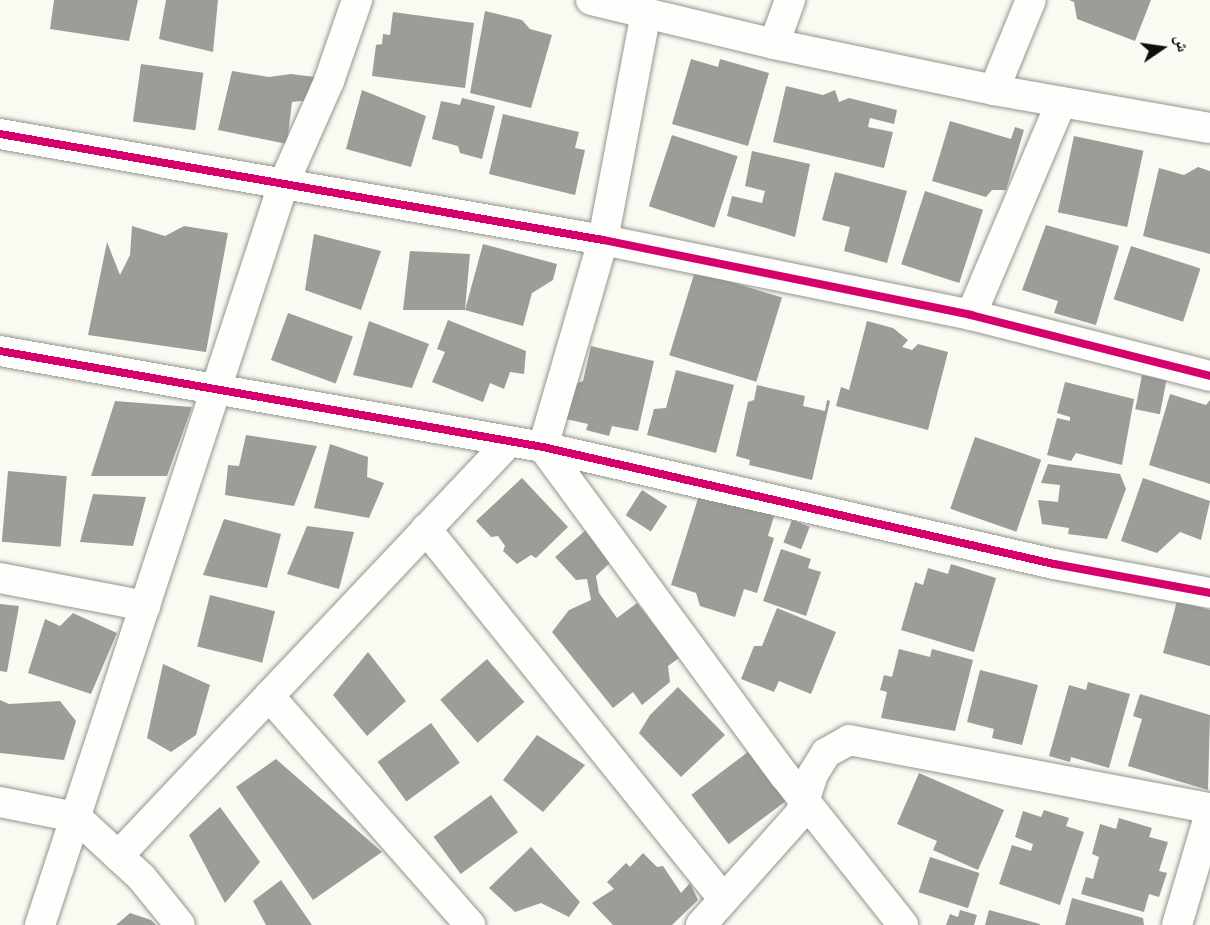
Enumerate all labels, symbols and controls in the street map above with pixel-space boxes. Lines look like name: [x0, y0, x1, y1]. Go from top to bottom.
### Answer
north arrow: [1132, 18, 1192, 78]
text: ش: [1165, 33, 1195, 55]

